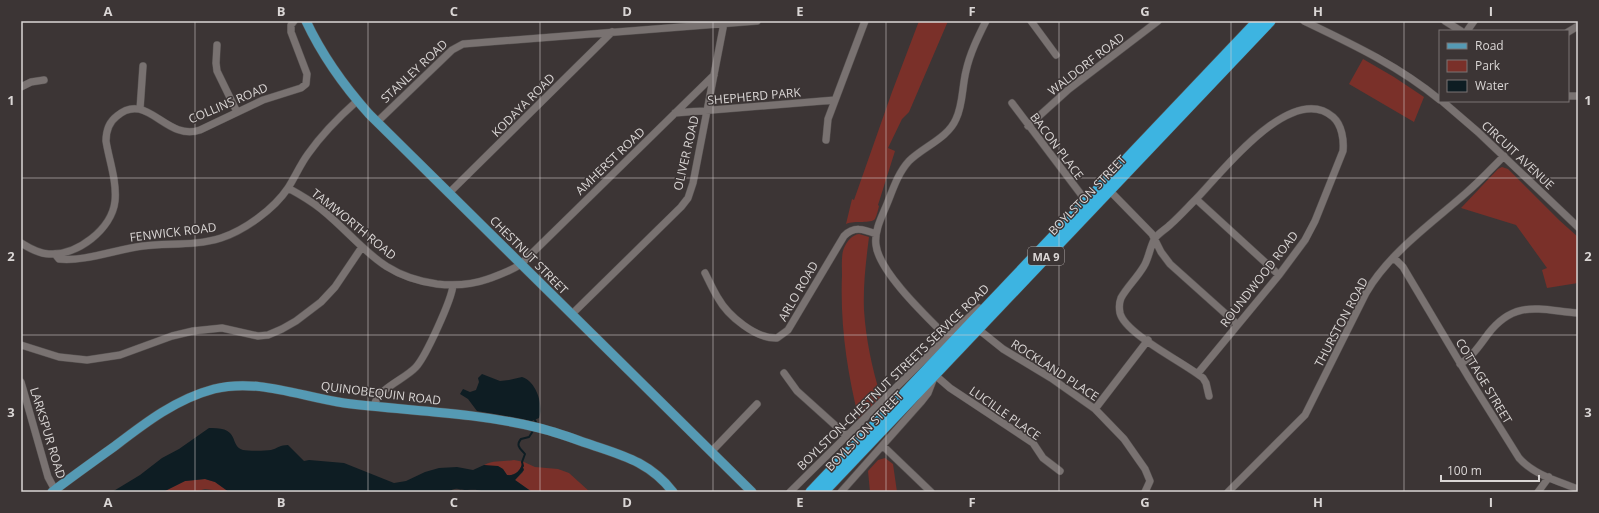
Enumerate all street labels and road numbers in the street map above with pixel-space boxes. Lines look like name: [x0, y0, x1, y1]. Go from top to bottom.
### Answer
street label: WALDORF ROAD: [1044, 29, 1128, 99]
street label: STANLEY ROAD: [377, 36, 451, 106]
street label: KODAYA ROAD: [487, 69, 559, 141]
street label: COLLINS ROAD: [186, 79, 270, 127]
street label: SHEPHERD PARK: [707, 83, 802, 109]
street label: BACON PLACE: [1026, 109, 1088, 183]
street label: OLIVER ROAD: [669, 114, 703, 192]
street label: CIRCUIT AVENUE: [1478, 117, 1558, 193]
street label: AMHERST ROAD: [571, 123, 649, 199]
street label: BOYLSTON STREET: [1044, 151, 1130, 239]
street label: TAMWORTH ROAD: [308, 185, 400, 263]
street label: CHESTNUT STREET: [486, 212, 572, 298]
street label: FENWICK ROAD: [129, 218, 217, 246]
street label: ROUNDWOOD ROAD: [1216, 227, 1302, 331]
road number: MA 9: [1028, 247, 1064, 265]
street label: ARLO ROAD: [774, 258, 822, 324]
street label: THURSTON ROAD: [1310, 274, 1372, 370]
street label: BOYLSTON-CHESTNUT STREETS SERVICE ROAD: [793, 280, 993, 474]
street label: ROCKLAND PLACE: [1008, 335, 1102, 405]
street label: COTTAGE STREET: [1452, 335, 1516, 427]
street label: QUINOBEQUIN ROAD: [320, 377, 442, 409]
street label: LUCILLE PLACE: [966, 382, 1044, 444]
street label: LARKSPUR ROAD: [26, 385, 70, 481]
street label: BOYLSTON STREET: [821, 387, 907, 475]

